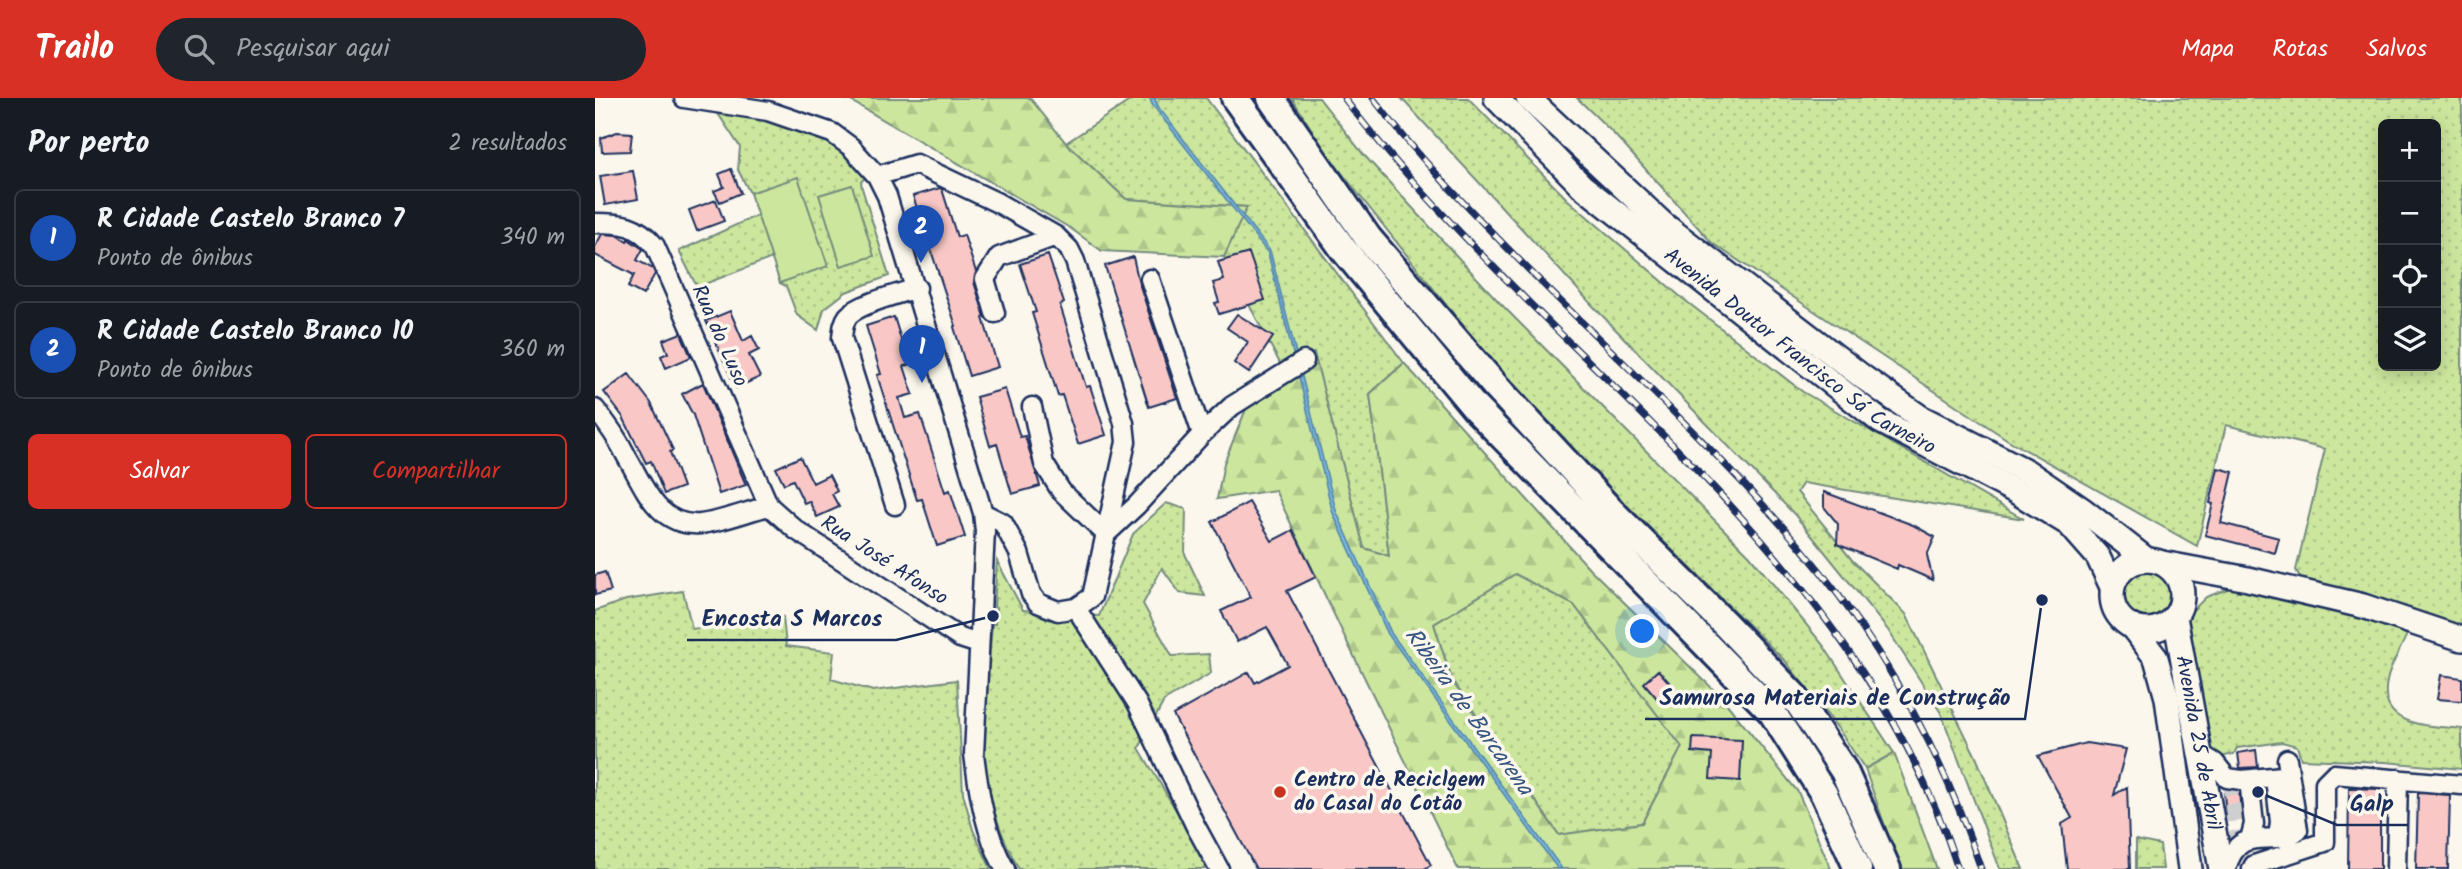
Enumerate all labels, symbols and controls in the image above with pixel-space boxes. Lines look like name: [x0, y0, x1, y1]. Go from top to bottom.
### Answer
search box: [156, 18, 646, 81]
text: Trailo: [35, 23, 114, 76]
text: Pesquisar aqui: [236, 28, 390, 70]
icon: search: [180, 30, 218, 68]
text: Mapa: [2181, 30, 2234, 69]
text: Rotas: [2272, 30, 2328, 69]
text: Salvos: [2366, 30, 2427, 69]
map controls: [2378, 119, 2441, 371]
button: +: [2378, 119, 2441, 182]
text: Por perto: [28, 120, 149, 168]
text: 2 resultados: [449, 126, 567, 162]
button: −: [2378, 182, 2441, 245]
text: R Cidade Castelo Branco 7: [97, 199, 404, 241]
pin: 2: [898, 205, 944, 263]
text: 1: [50, 220, 56, 256]
text: 340 m: [500, 220, 565, 256]
street label: Avenida Doutor Francisco Sá Carneiro: [1656, 240, 1942, 464]
text: Ponto de ônibus: [97, 241, 253, 277]
button: locate: [2378, 245, 2441, 308]
street label: Rua do Luso: [682, 279, 756, 393]
button: layers: [2378, 308, 2441, 371]
text: R Cidade Castelo Branco 10: [97, 311, 413, 353]
pin: 1: [899, 325, 945, 383]
text: 2: [46, 332, 60, 368]
text: 360 m: [500, 332, 565, 368]
text: Ponto de ônibus: [97, 353, 253, 389]
button: Salvar: [28, 434, 291, 509]
button: Compartilhar: [305, 434, 567, 509]
street label: Rua José Afonso: [814, 507, 954, 615]
callout: Encosta S Marcos: [687, 596, 896, 640]
text: Encosta S Marcos: [702, 602, 882, 638]
your location: [1625, 614, 1659, 648]
water label: Ribeira de Barcarena: [1394, 620, 1543, 805]
street label: Avenida 25 de Abril: [2166, 653, 2230, 833]
callout: Samurosa Materiais de Construção: [1645, 675, 2025, 719]
text: Samurosa Materiais de Construção: [1659, 681, 2011, 717]
place label: Centro de Reciclgem do Casal do Cotão: [1294, 764, 1485, 821]
callout: Galp: [2337, 781, 2408, 825]
marker: Centro de Reciclgem do Casal do Cotão: [1272, 784, 1288, 800]
text: Galp: [2350, 787, 2394, 823]

